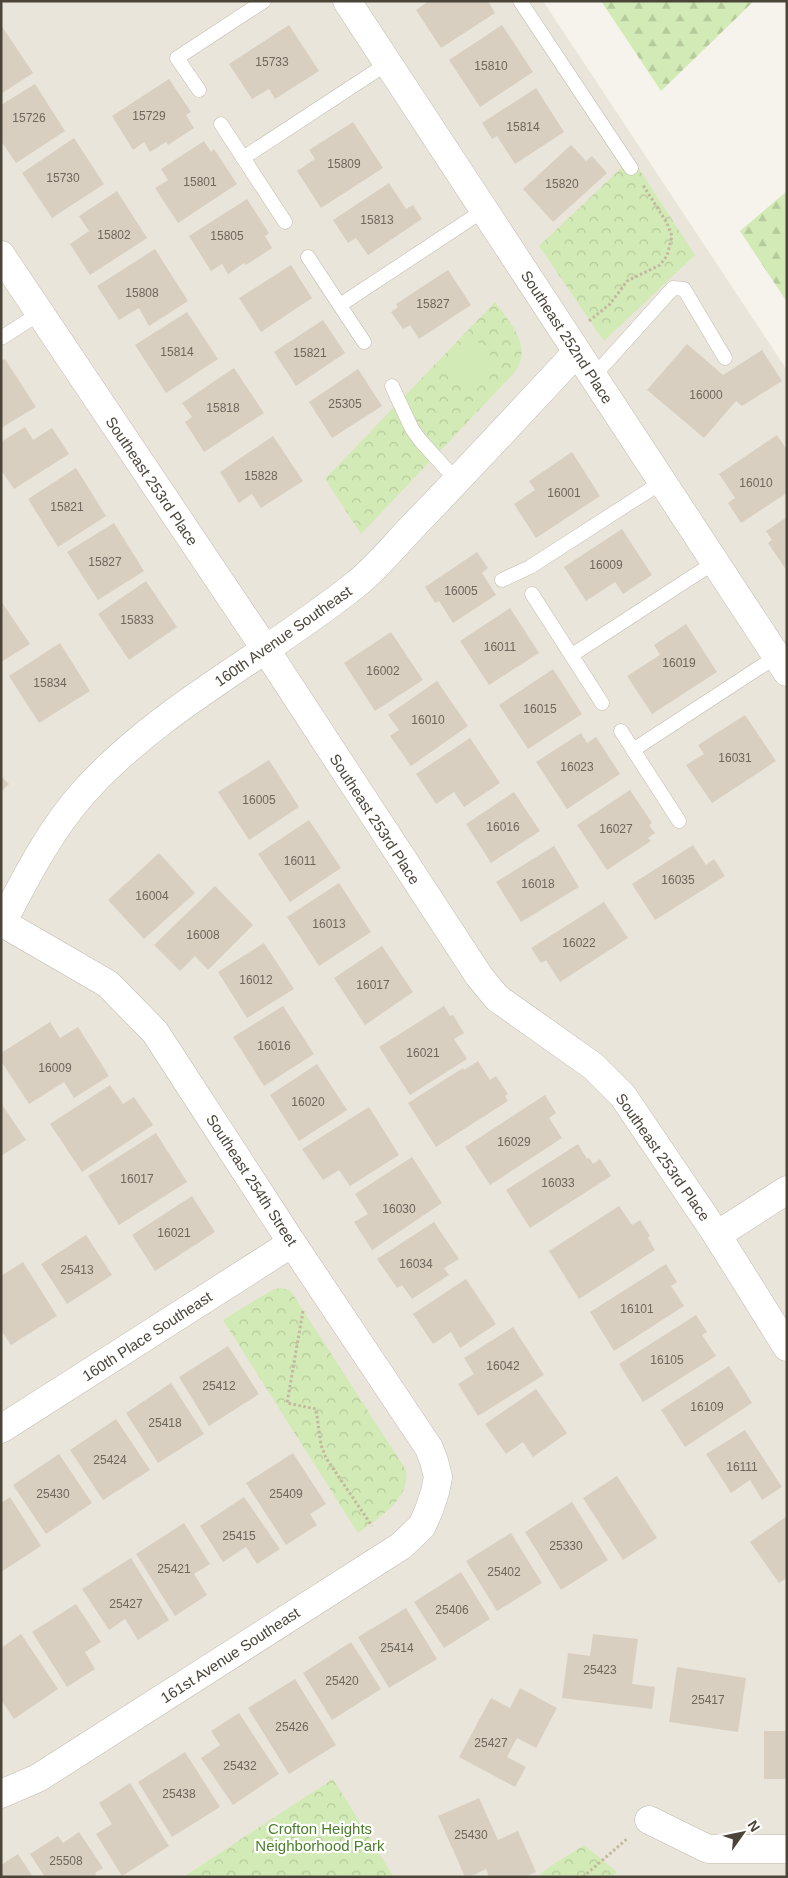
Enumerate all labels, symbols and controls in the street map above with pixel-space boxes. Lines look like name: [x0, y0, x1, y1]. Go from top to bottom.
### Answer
house number: 15733: [255, 55, 289, 69]
house number: 15810: [474, 59, 508, 73]
house number: 15729: [132, 109, 166, 123]
house number: 15726: [12, 111, 46, 125]
house number: 15814: [506, 120, 540, 134]
house number: 15809: [327, 157, 361, 171]
house number: 15730: [46, 171, 80, 185]
house number: 15801: [183, 175, 217, 189]
house number: 15820: [545, 177, 579, 191]
house number: 15813: [360, 213, 394, 227]
house number: 15802: [97, 228, 131, 242]
house number: 15805: [210, 229, 244, 243]
street label: Southeast 252nd Place: [518, 267, 616, 407]
house number: 15808: [125, 286, 159, 300]
house number: 15827: [416, 297, 450, 311]
house number: 15814: [160, 345, 194, 359]
house number: 15821: [293, 346, 327, 360]
house number: 16000: [689, 388, 723, 402]
house number: 25305: [328, 397, 362, 411]
house number: 15818: [206, 401, 240, 415]
street label: Southeast 253rd Place: [103, 413, 201, 549]
house number: 15828: [244, 469, 278, 483]
house number: 16010: [739, 476, 773, 490]
house number: 16001: [547, 486, 581, 500]
house number: 15821: [50, 500, 84, 514]
house number: 15827: [88, 555, 122, 569]
house number: 16009: [589, 558, 623, 572]
street label: 160th Avenue Southeast: [211, 582, 355, 690]
house number: 16005: [444, 584, 478, 598]
house number: 15833: [120, 613, 154, 627]
house number: 16011: [484, 640, 517, 654]
house number: 16019: [662, 656, 696, 670]
house number: 16002: [366, 664, 400, 678]
house number: 15834: [33, 676, 67, 690]
house number: 16015: [523, 702, 557, 716]
house number: 16010: [411, 713, 445, 727]
street label: Southeast 253rd Place: [327, 751, 423, 887]
house number: 16031: [718, 751, 752, 765]
house number: 16023: [560, 760, 594, 774]
house number: 16005: [242, 793, 276, 807]
house number: 16016: [486, 820, 520, 834]
house number: 16027: [599, 822, 633, 836]
house number: 16011: [284, 854, 317, 868]
house number: 16035: [661, 873, 695, 887]
house number: 16018: [521, 877, 555, 891]
house number: 16004: [135, 889, 169, 903]
house number: 16013: [312, 917, 346, 931]
house number: 16008: [186, 928, 220, 942]
house number: 16022: [562, 936, 596, 950]
house number: 16012: [239, 973, 273, 987]
house number: 16017: [356, 978, 390, 992]
house number: 16016: [257, 1039, 291, 1053]
house number: 16021: [406, 1046, 440, 1060]
house number: 16009: [38, 1061, 72, 1075]
street label: Southeast 253rd Place: [613, 1090, 713, 1224]
house number: 16020: [291, 1095, 325, 1109]
street label: Southeast 254th Street: [203, 1111, 301, 1250]
house number: 16029: [497, 1135, 531, 1149]
house number: 16017: [120, 1172, 154, 1186]
house number: 16033: [541, 1176, 575, 1190]
house number: 16030: [382, 1202, 416, 1216]
house number: 16021: [157, 1226, 191, 1240]
house number: 16034: [399, 1257, 433, 1271]
house number: 25413: [60, 1263, 94, 1277]
street label: 160th Place Southeast: [79, 1287, 216, 1384]
house number: 16101: [620, 1302, 654, 1316]
house number: 16105: [650, 1353, 684, 1367]
house number: 16042: [486, 1359, 520, 1373]
house number: 25412: [202, 1379, 236, 1393]
house number: 16109: [690, 1400, 724, 1414]
house number: 25418: [148, 1416, 182, 1430]
house number: 25424: [93, 1453, 127, 1467]
house number: 16111: [726, 1460, 758, 1474]
house number: 25430: [36, 1487, 70, 1501]
house number: 25409: [269, 1487, 303, 1501]
house number: 25415: [222, 1529, 256, 1543]
house number: 25330: [549, 1539, 583, 1553]
house number: 25421: [157, 1562, 191, 1576]
house number: 25402: [487, 1565, 521, 1579]
house number: 25427: [109, 1597, 143, 1611]
street label: 161st Avenue Southeast: [157, 1603, 303, 1706]
house number: 25406: [435, 1603, 469, 1617]
house number: 25414: [380, 1641, 414, 1655]
house number: 25423: [583, 1663, 617, 1677]
house number: 25420: [325, 1674, 359, 1688]
house number: 25417: [691, 1693, 725, 1707]
house number: 25426: [275, 1720, 309, 1734]
house number: 25427: [474, 1736, 508, 1750]
house number: 25432: [223, 1759, 257, 1773]
house number: 25438: [162, 1787, 196, 1801]
north arrow: [718, 1808, 768, 1858]
text: N: [744, 1817, 763, 1835]
park label: Crofton Heights Neighborhood Park: [255, 1820, 385, 1854]
house number: 25430: [454, 1828, 488, 1842]
house number: 25508: [49, 1854, 83, 1868]

